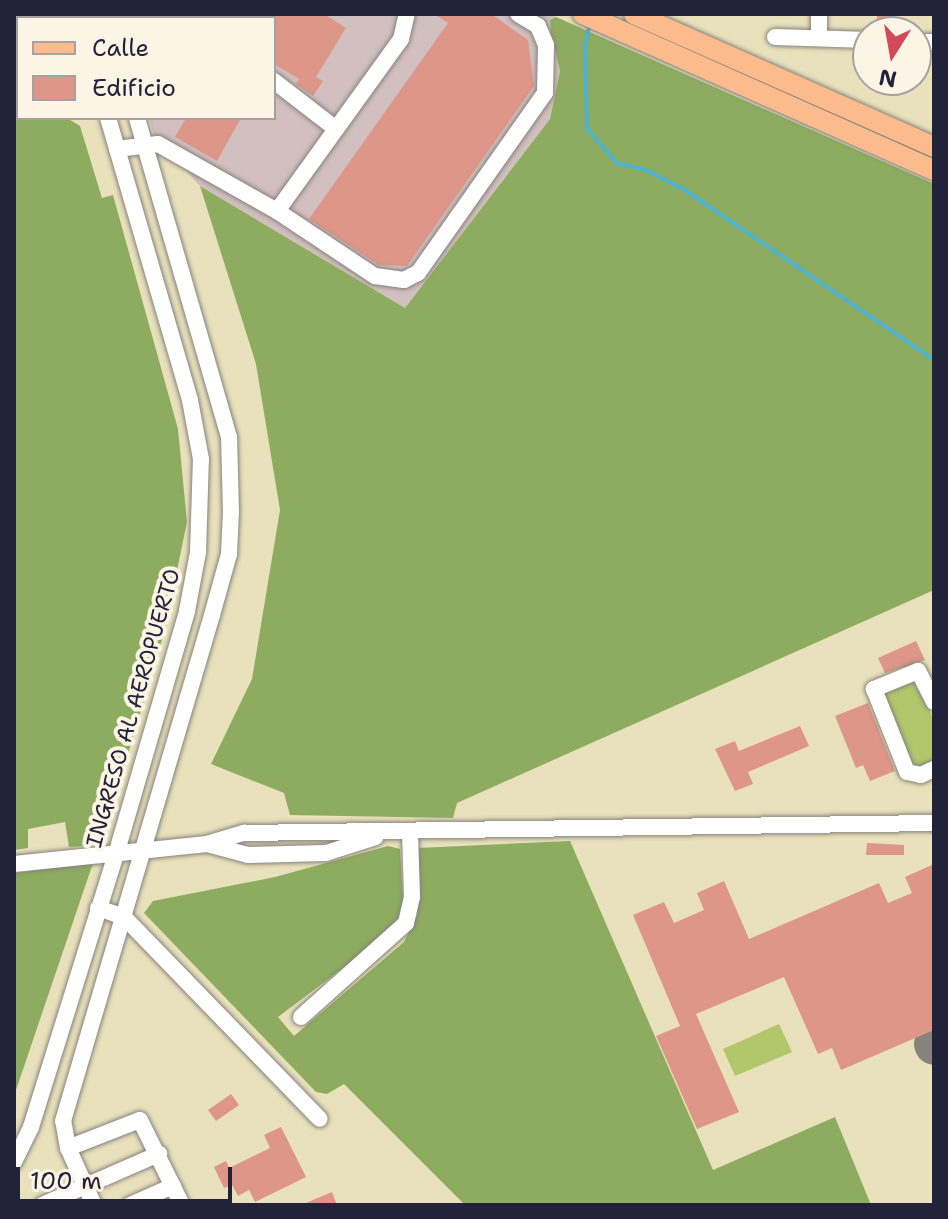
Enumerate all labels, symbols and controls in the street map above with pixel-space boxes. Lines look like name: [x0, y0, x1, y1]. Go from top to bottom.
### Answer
legend: [16, 16, 276, 120]
north arrow: [852, 16, 932, 96]
text: Calle: [92, 32, 149, 64]
text: N: [876, 62, 899, 94]
text: Edificio: [92, 72, 176, 104]
street label: INGRESO AL AEROPUERTO: [81, 566, 185, 850]
scale bar: [20, 1151, 236, 1201]
text: 100 m: [30, 1165, 102, 1197]

